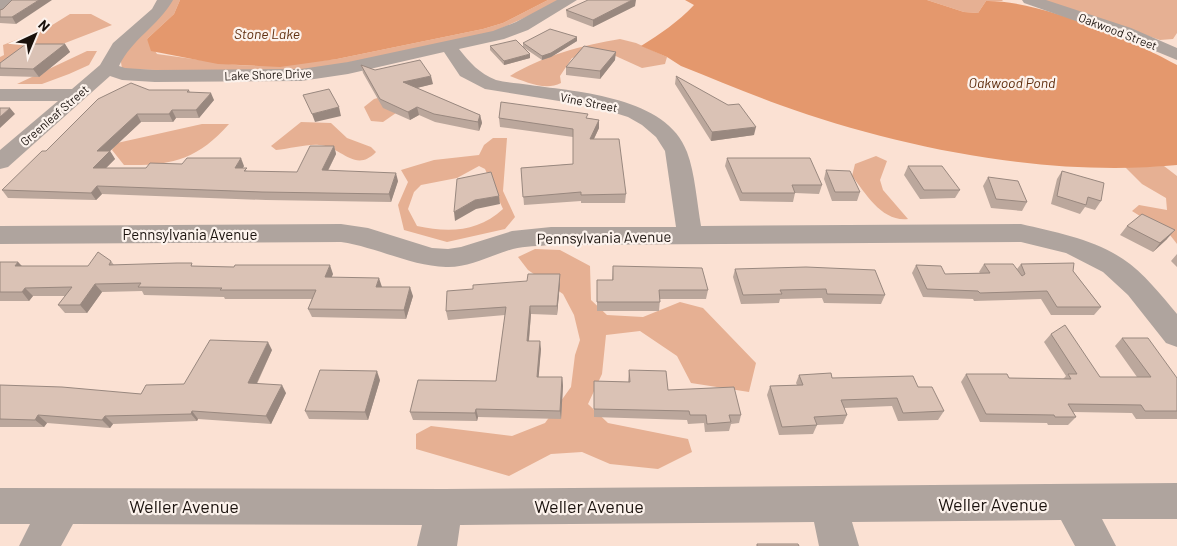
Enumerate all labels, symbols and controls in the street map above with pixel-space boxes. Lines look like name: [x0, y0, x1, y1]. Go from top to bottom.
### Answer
north arrow: [10, 10, 60, 60]
street label: Oakwood Street: [1077, 10, 1159, 52]
text: N: [35, 16, 54, 35]
water label: Stone Lake: [234, 25, 300, 42]
street label: Lake Shore Drive: [224, 65, 312, 83]
water label: Oakwood Pond: [969, 74, 1056, 91]
street label: Greenleaf Street: [17, 82, 91, 148]
street label: Vine Street: [559, 90, 619, 114]
street label: Pennsylvania Avenue: [123, 225, 257, 243]
street label: Pennsylvania Avenue: [536, 227, 672, 247]
street label: Weller Avenue: [938, 493, 1048, 515]
street label: Weller Avenue: [129, 495, 239, 517]
street label: Weller Avenue: [534, 495, 644, 517]

